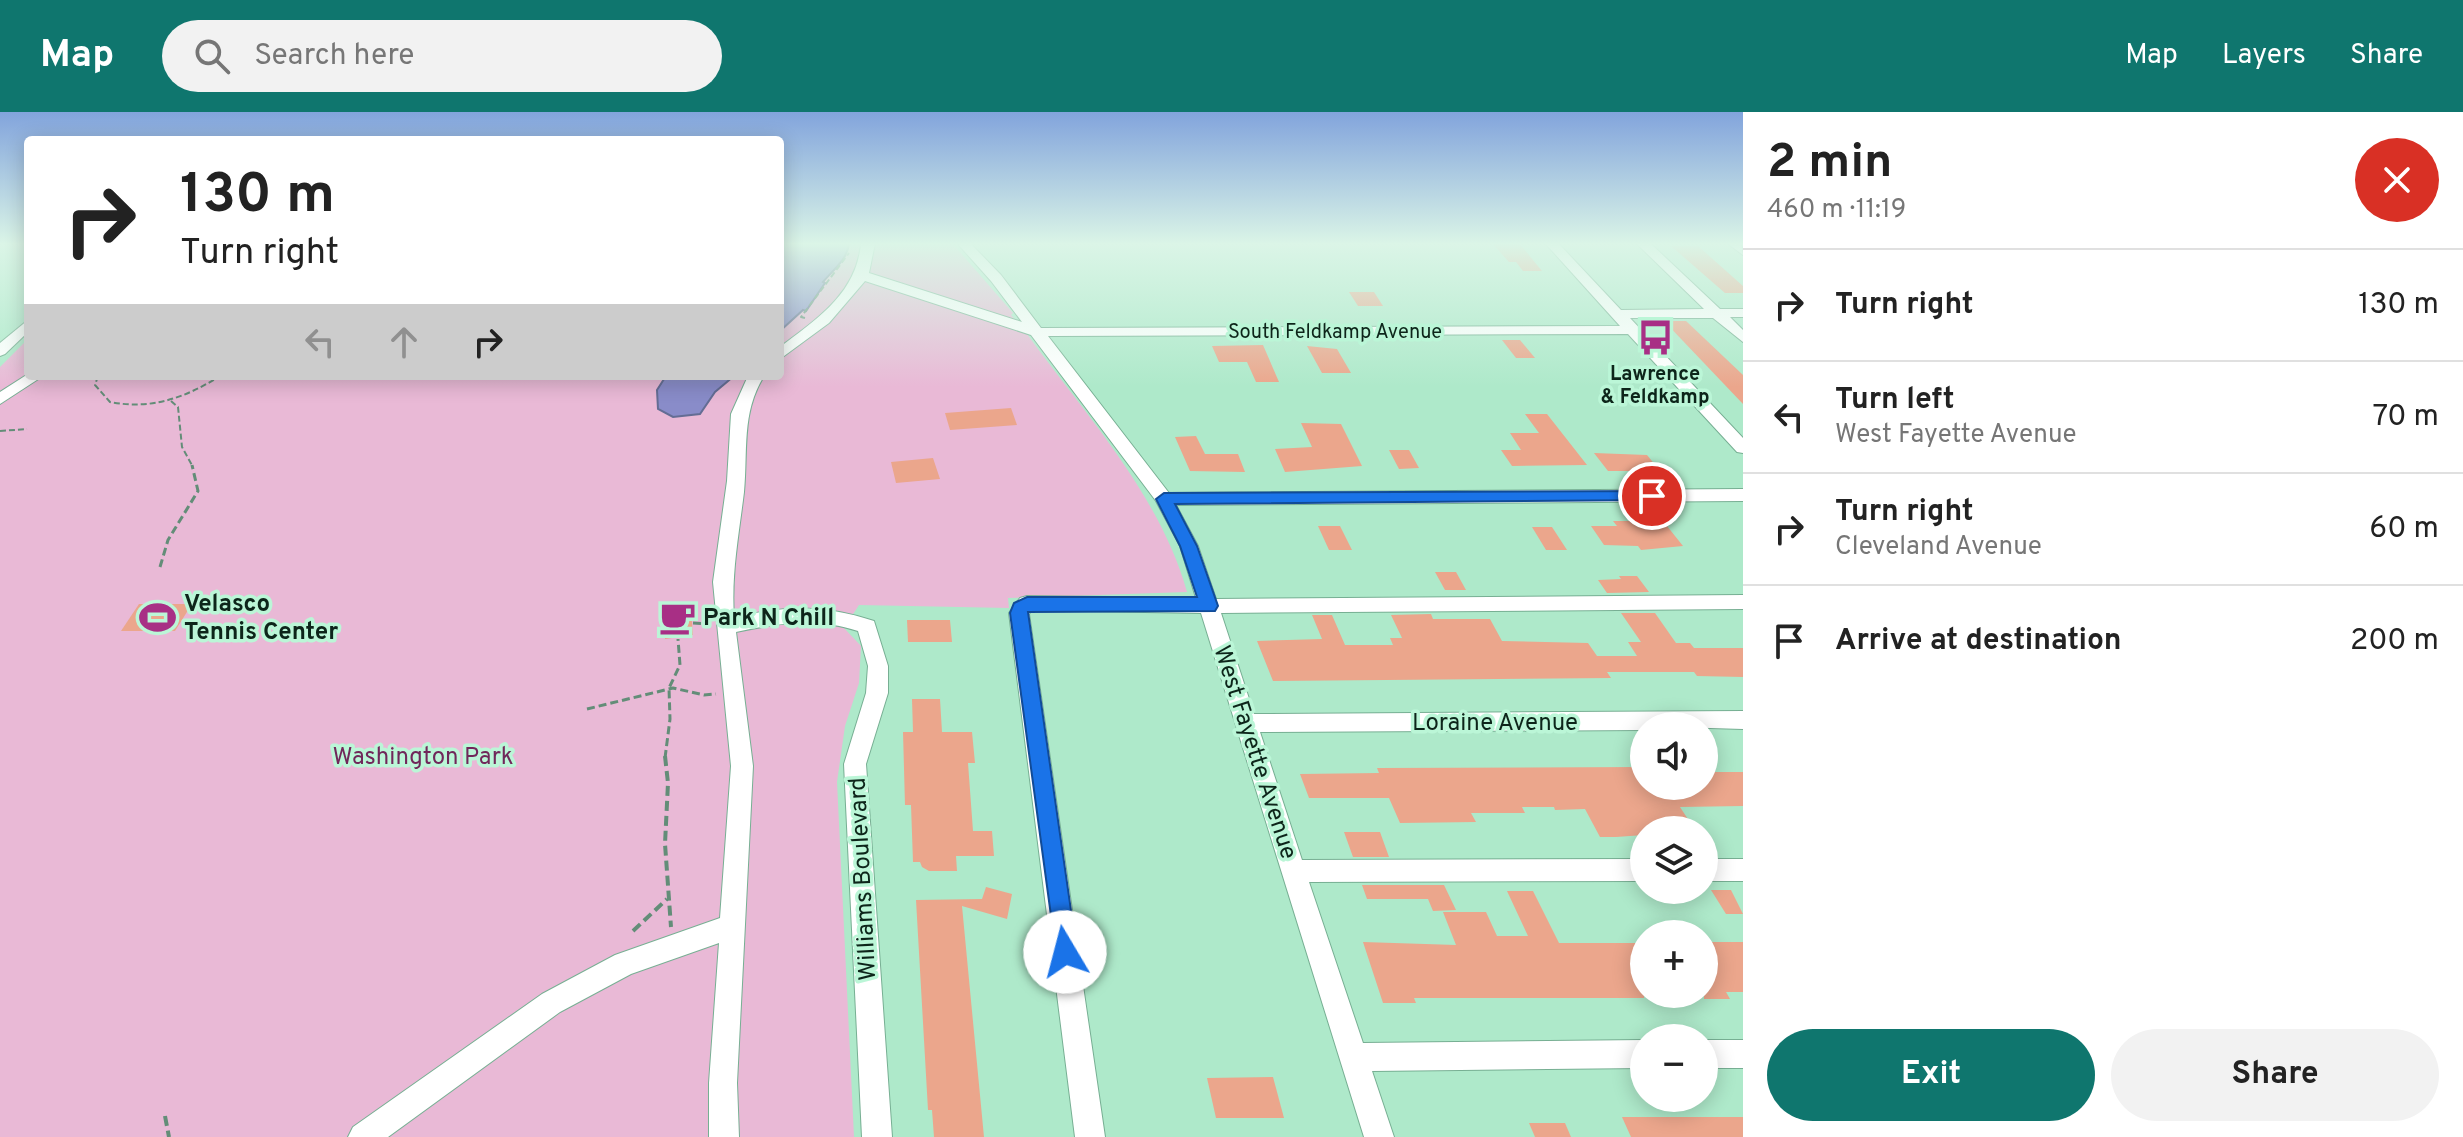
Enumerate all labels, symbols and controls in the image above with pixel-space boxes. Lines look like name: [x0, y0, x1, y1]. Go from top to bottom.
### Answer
search box: [162, 20, 722, 92]
text: Map: [40, 32, 114, 81]
icon: search: [190, 34, 234, 78]
text: Search here: [254, 38, 414, 75]
text: Map: [2125, 38, 2178, 74]
text: Layers: [2222, 38, 2306, 74]
text: Share: [2350, 38, 2423, 74]
text: 2 min: [1767, 134, 1892, 194]
button: close: [2355, 138, 2439, 222]
text: 130 m: [180, 162, 335, 232]
icon: right: [48, 168, 152, 272]
text: 460 m · 11:19: [1767, 194, 1906, 227]
text: Turn right: [180, 231, 339, 277]
icon: right: [1767, 283, 1811, 327]
text: Turn right: [1835, 287, 1973, 324]
text: 130 m: [2358, 287, 2439, 324]
bus stop icon: Lawrence & Feldkamp: [1636, 319, 1674, 357]
icon: left: [298, 320, 342, 364]
icon: ahead: [382, 320, 426, 364]
icon: right: [466, 320, 510, 364]
street label: South Feldkamp Avenue: [1228, 320, 1442, 346]
place label: Lawrence & Feldkamp: [1600, 362, 1710, 411]
text: Turn left: [1835, 382, 1955, 419]
icon: left: [1767, 395, 1811, 439]
text: 70 m: [2373, 399, 2439, 436]
text: West Fayette Avenue: [1835, 419, 2076, 452]
pin: [1618, 462, 1686, 530]
icon: arrive: [1630, 474, 1674, 518]
text: Turn right: [1835, 494, 1973, 531]
icon: right: [1767, 507, 1811, 551]
text: 60 m: [2369, 511, 2439, 548]
text: Cleveland Avenue: [1835, 531, 2042, 564]
place label: Velasco Tennis Center: [184, 590, 338, 648]
sports icon: Velasco Tennis Center: [139, 598, 177, 636]
cafe icon: Park N Chill: [658, 598, 696, 636]
place label: Park N Chill: [703, 604, 834, 634]
icon: arrive: [1767, 619, 1811, 663]
text: Arrive at destination: [1835, 623, 2121, 660]
text: 200 m: [2350, 623, 2439, 660]
street label: West Fayette Avenue: [1205, 642, 1303, 863]
street label: Loraine Avenue: [1412, 709, 1578, 739]
map controls: [1630, 712, 1718, 1112]
button: sound: [1630, 712, 1718, 800]
park label: Washington Park: [332, 743, 514, 773]
street label: Williams Boulevard: [844, 776, 884, 981]
button: layers: [1630, 816, 1718, 904]
position arrow: [1023, 910, 1107, 994]
button: +: [1630, 920, 1718, 1008]
button: −: [1630, 1024, 1718, 1112]
button: Exit: [1767, 1029, 2095, 1121]
button: Share: [2111, 1029, 2439, 1121]

